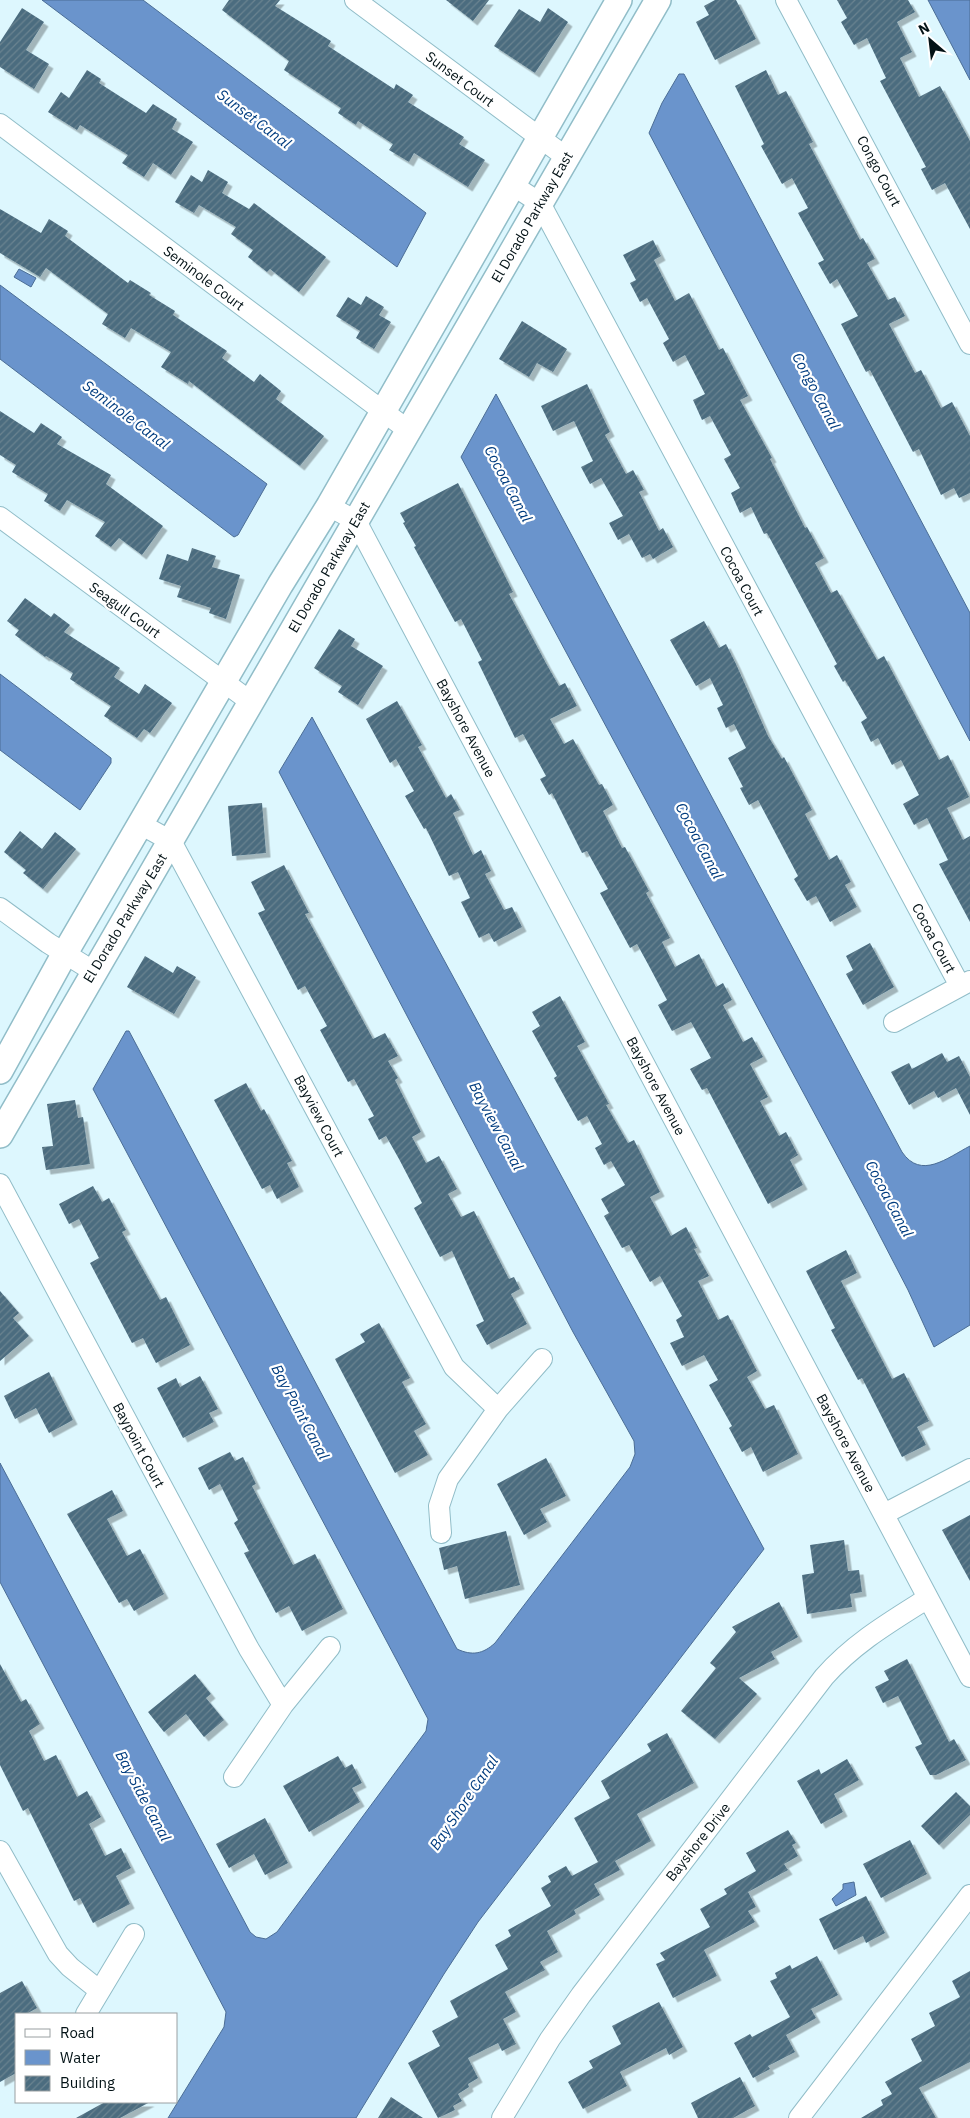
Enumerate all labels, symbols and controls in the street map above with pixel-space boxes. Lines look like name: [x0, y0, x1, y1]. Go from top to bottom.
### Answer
north arrow: [905, 15, 955, 65]
text: N: [915, 18, 933, 39]
street label: Sunset Court: [422, 47, 498, 111]
water label: Sunset Canal: [214, 85, 295, 153]
street label: Congo Court: [853, 133, 905, 210]
street label: El Dorado Parkway East: [487, 148, 577, 286]
street label: Seminole Court: [160, 242, 248, 314]
water label: Congo Canal: [788, 349, 845, 432]
water label: Seminole Canal: [79, 376, 173, 453]
water label: Cocoa Canal: [480, 442, 537, 525]
street label: El Dorado Parkway East: [284, 498, 374, 636]
street label: Cocoa Court: [716, 543, 768, 619]
street label: Seagull Court: [86, 578, 164, 642]
street label: Bayshore Avenue: [432, 676, 500, 781]
water label: Cocoa Canal: [671, 799, 728, 882]
street label: El Dorado Parkway East: [79, 850, 171, 986]
street label: Cocoa Court: [908, 900, 960, 976]
street label: Bayshore Avenue: [622, 1034, 690, 1139]
street label: Bayview Court: [290, 1072, 348, 1160]
water label: Bayview Canal: [465, 1078, 528, 1173]
water label: Cocoa Canal: [861, 1157, 918, 1240]
water label: Bay Point Canal: [267, 1361, 334, 1463]
street label: Bayshore Avenue: [812, 1391, 880, 1496]
street label: Baypoint Court: [109, 1399, 169, 1491]
water label: Bay Side Canal: [112, 1747, 175, 1844]
water label: Bay Shore Canal: [425, 1752, 502, 1853]
street label: Bayshore Drive: [662, 1799, 734, 1885]
legend: [15, 2013, 178, 2103]
text: Road: [60, 2023, 95, 2042]
text: Water: [60, 2048, 101, 2067]
text: Building: [60, 2073, 115, 2092]

